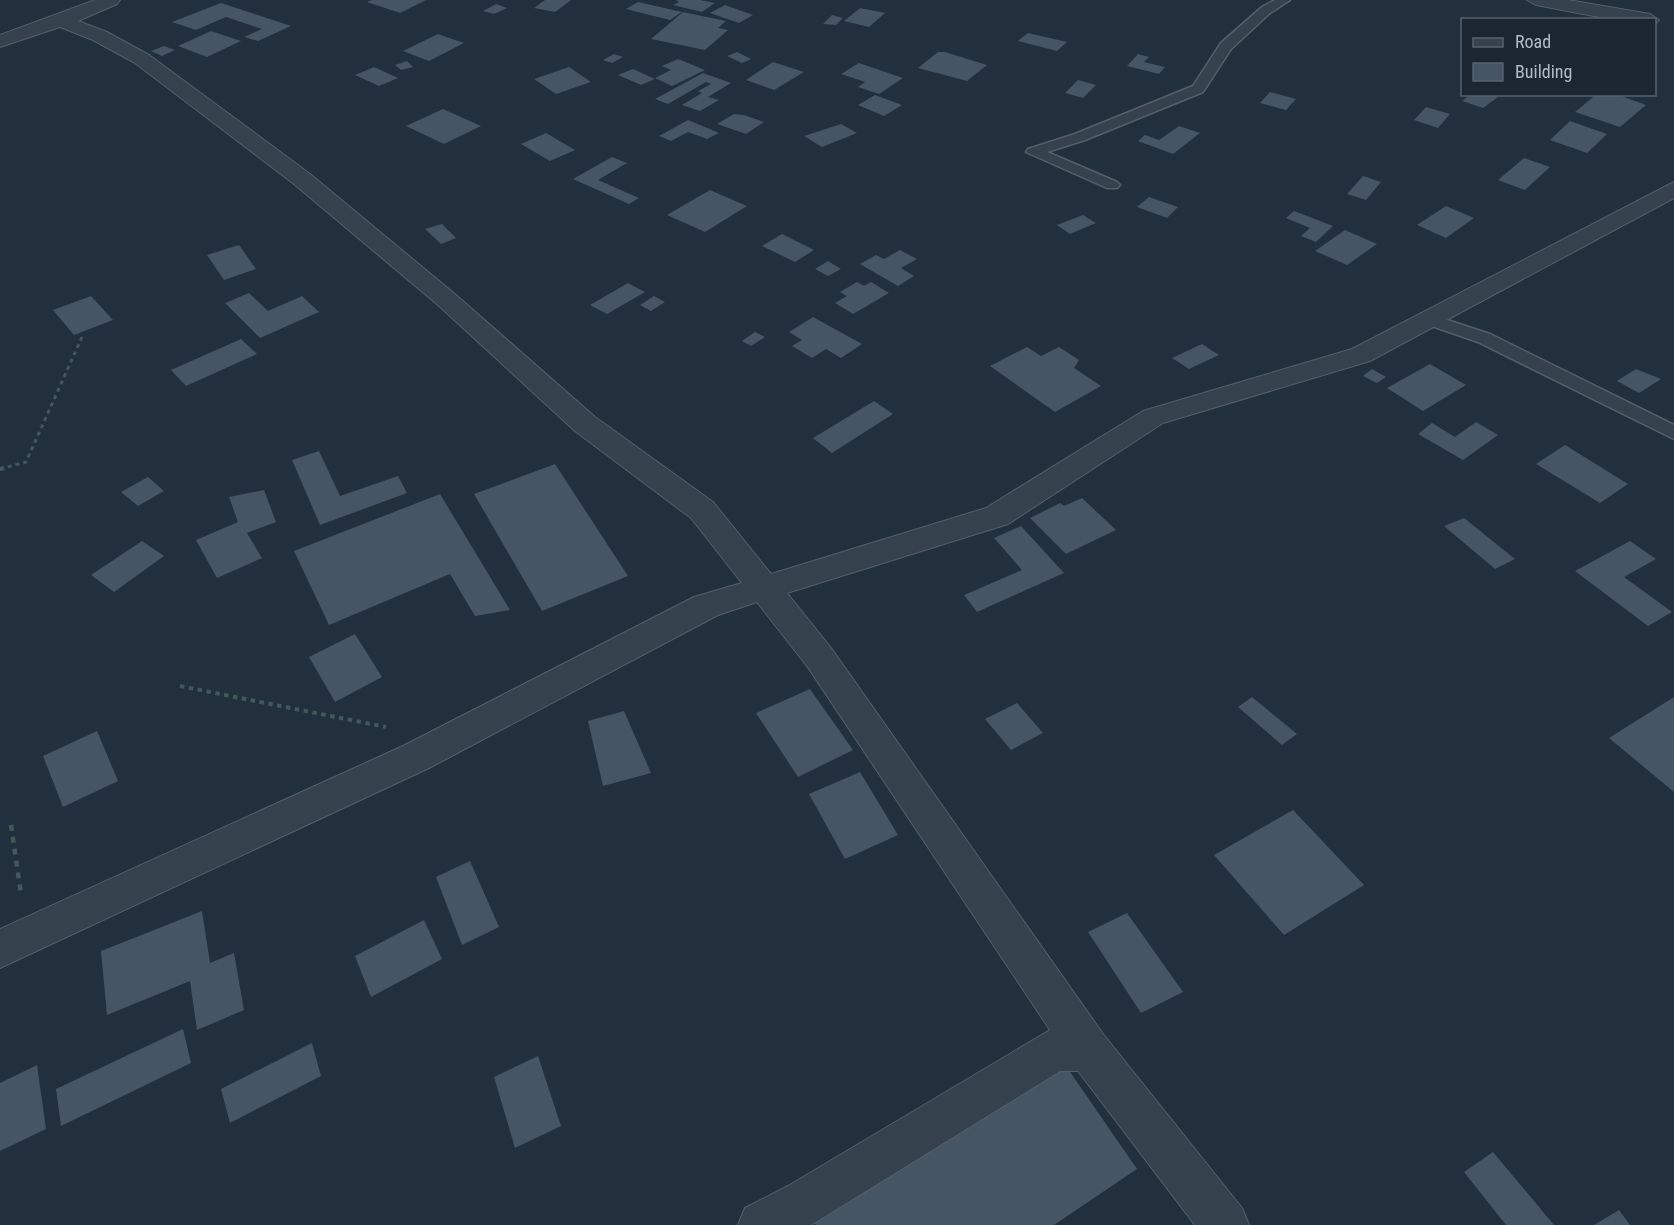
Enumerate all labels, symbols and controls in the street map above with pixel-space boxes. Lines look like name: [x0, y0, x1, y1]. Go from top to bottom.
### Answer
legend: [1461, 18, 1656, 96]
text: Road: [1515, 31, 1551, 52]
text: Building: [1515, 61, 1572, 82]

